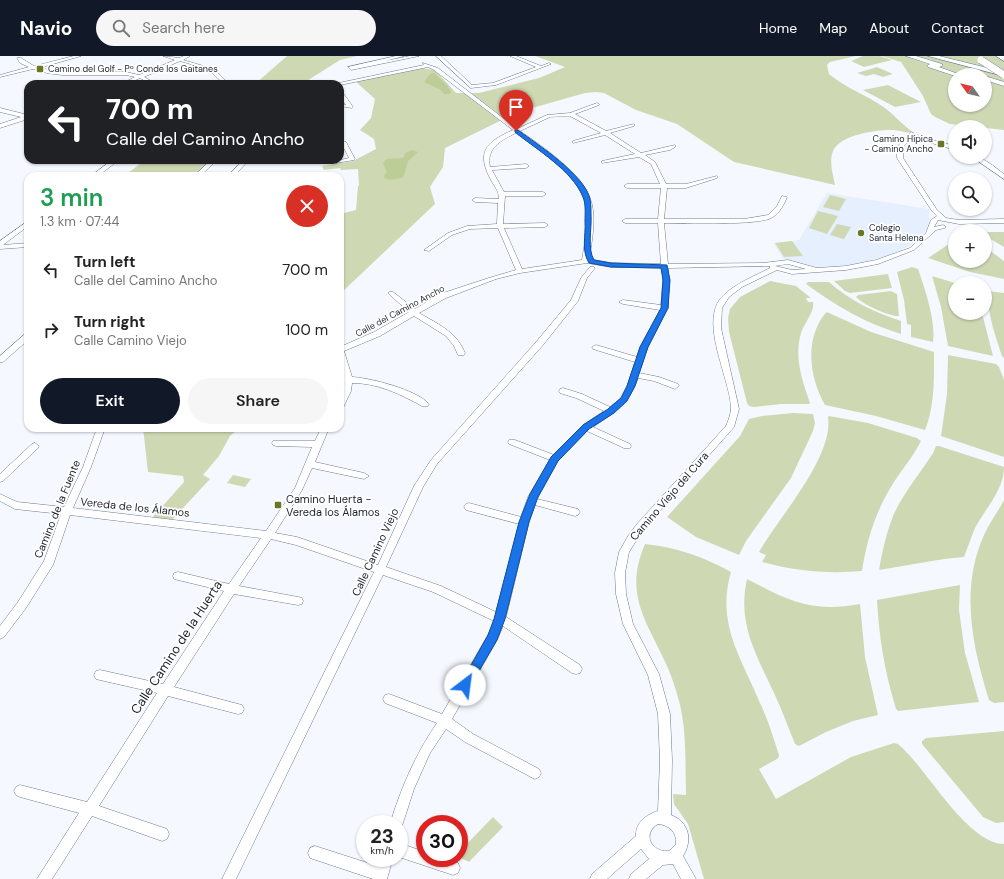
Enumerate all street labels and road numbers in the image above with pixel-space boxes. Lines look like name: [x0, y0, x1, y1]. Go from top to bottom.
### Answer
street label: Calle del Camino Ancho: [353, 282, 447, 340]
street label: Camino Viejo del Cura: [627, 449, 711, 543]
street label: Camino de la Fuente: [31, 458, 83, 560]
street label: Vereda de los Álamos: [80, 494, 190, 520]
street label: Calle Camino Viejo: [348, 506, 402, 598]
street label: Calle Camino de la Huerta: [127, 577, 226, 717]

